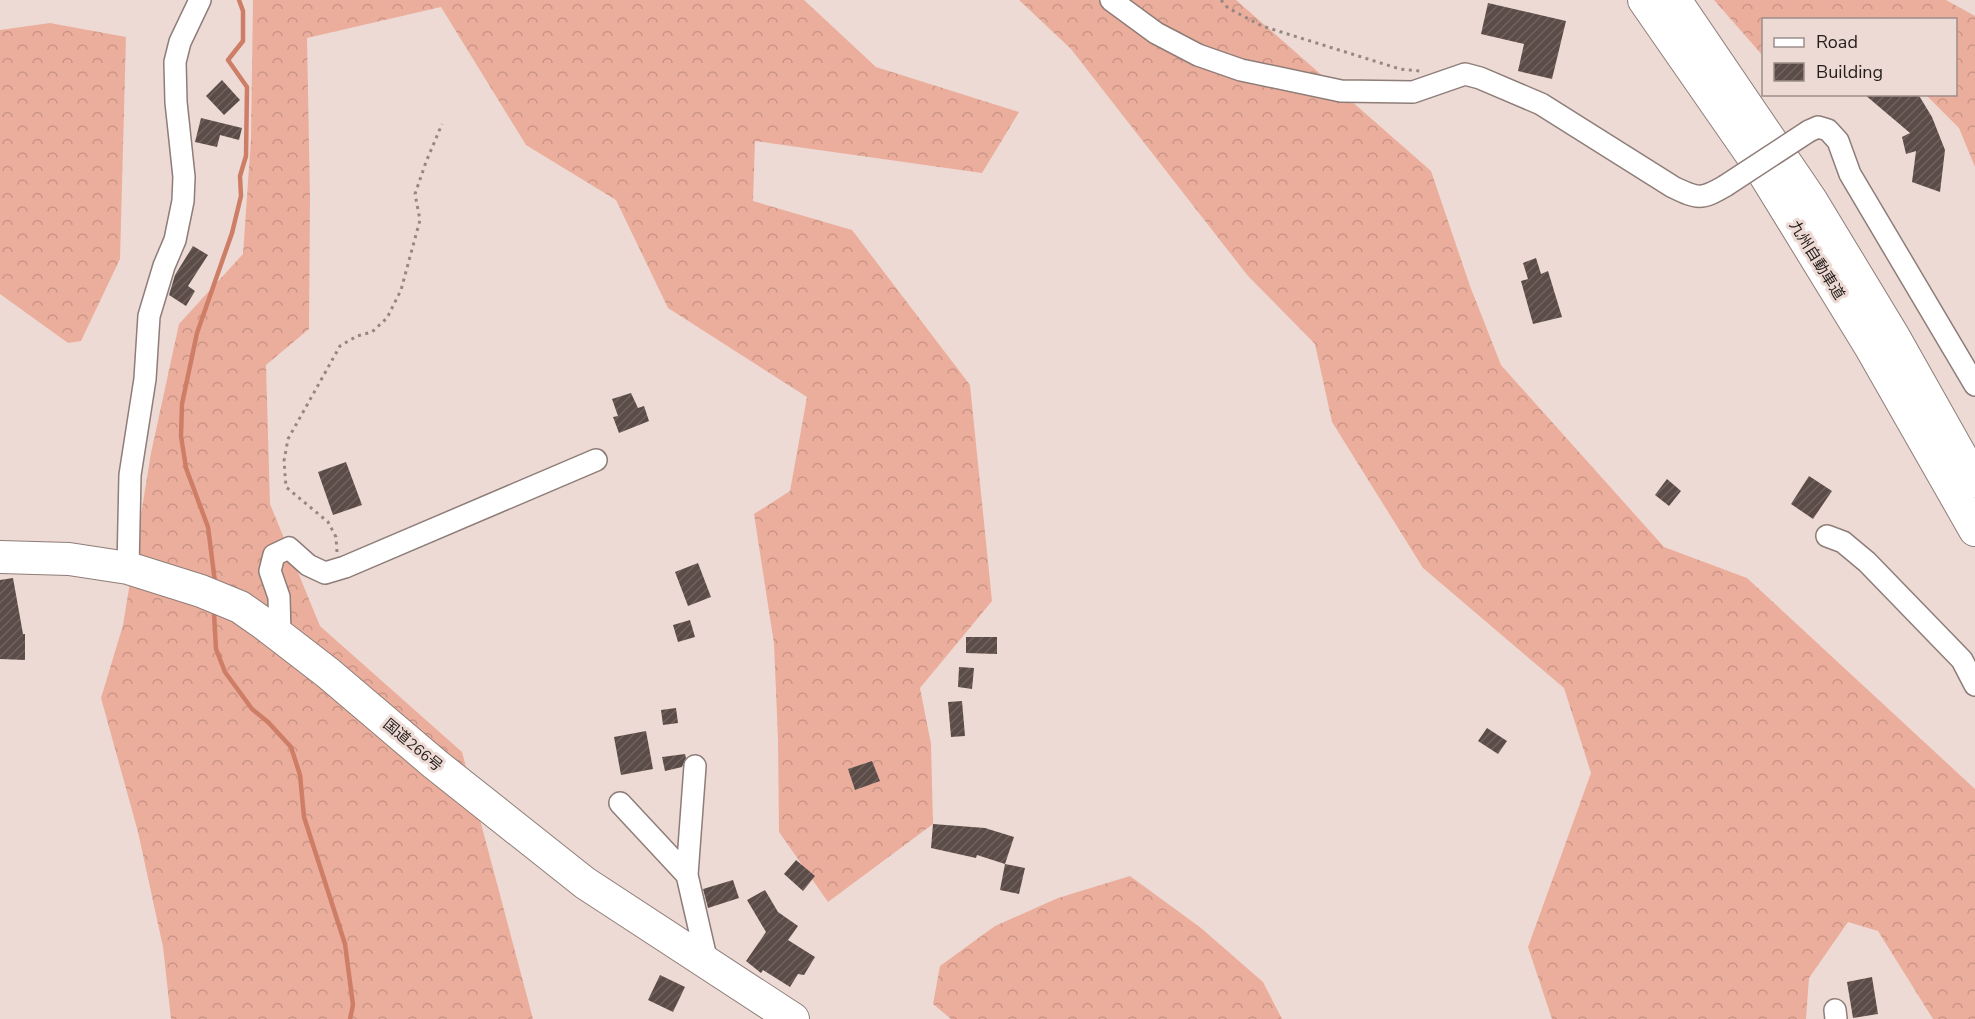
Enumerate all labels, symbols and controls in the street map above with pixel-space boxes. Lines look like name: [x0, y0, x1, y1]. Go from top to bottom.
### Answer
legend: [1762, 18, 1957, 96]
text: Road: [1816, 30, 1858, 54]
text: Building: [1816, 60, 1883, 84]
street label: 九州自動車道: [1785, 217, 1849, 303]
street label: 国道266号: [379, 714, 447, 776]

